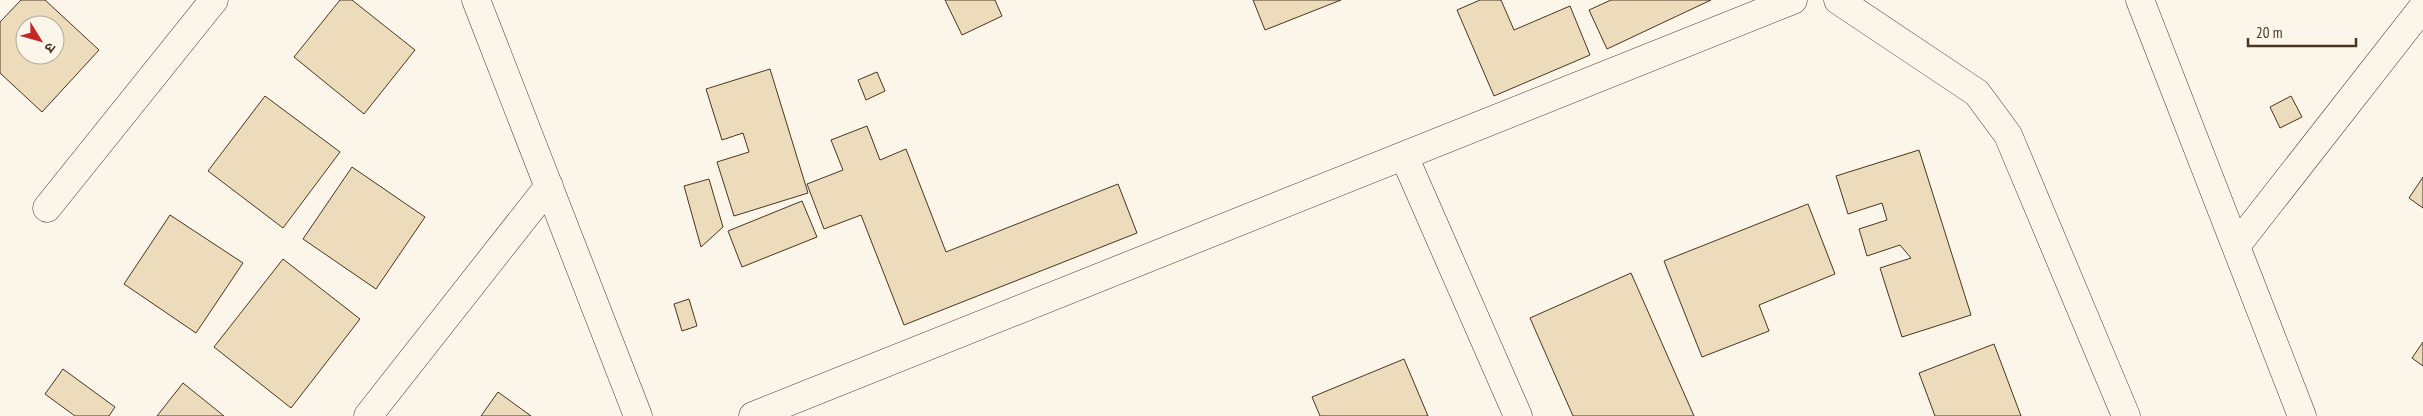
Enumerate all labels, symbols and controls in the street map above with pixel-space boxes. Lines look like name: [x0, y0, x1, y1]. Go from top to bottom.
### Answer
north arrow: [15, 15, 65, 65]
scale bar: [2248, 15, 2356, 47]
text: 20 m: [2256, 23, 2282, 42]
text: उ: [40, 39, 60, 57]

